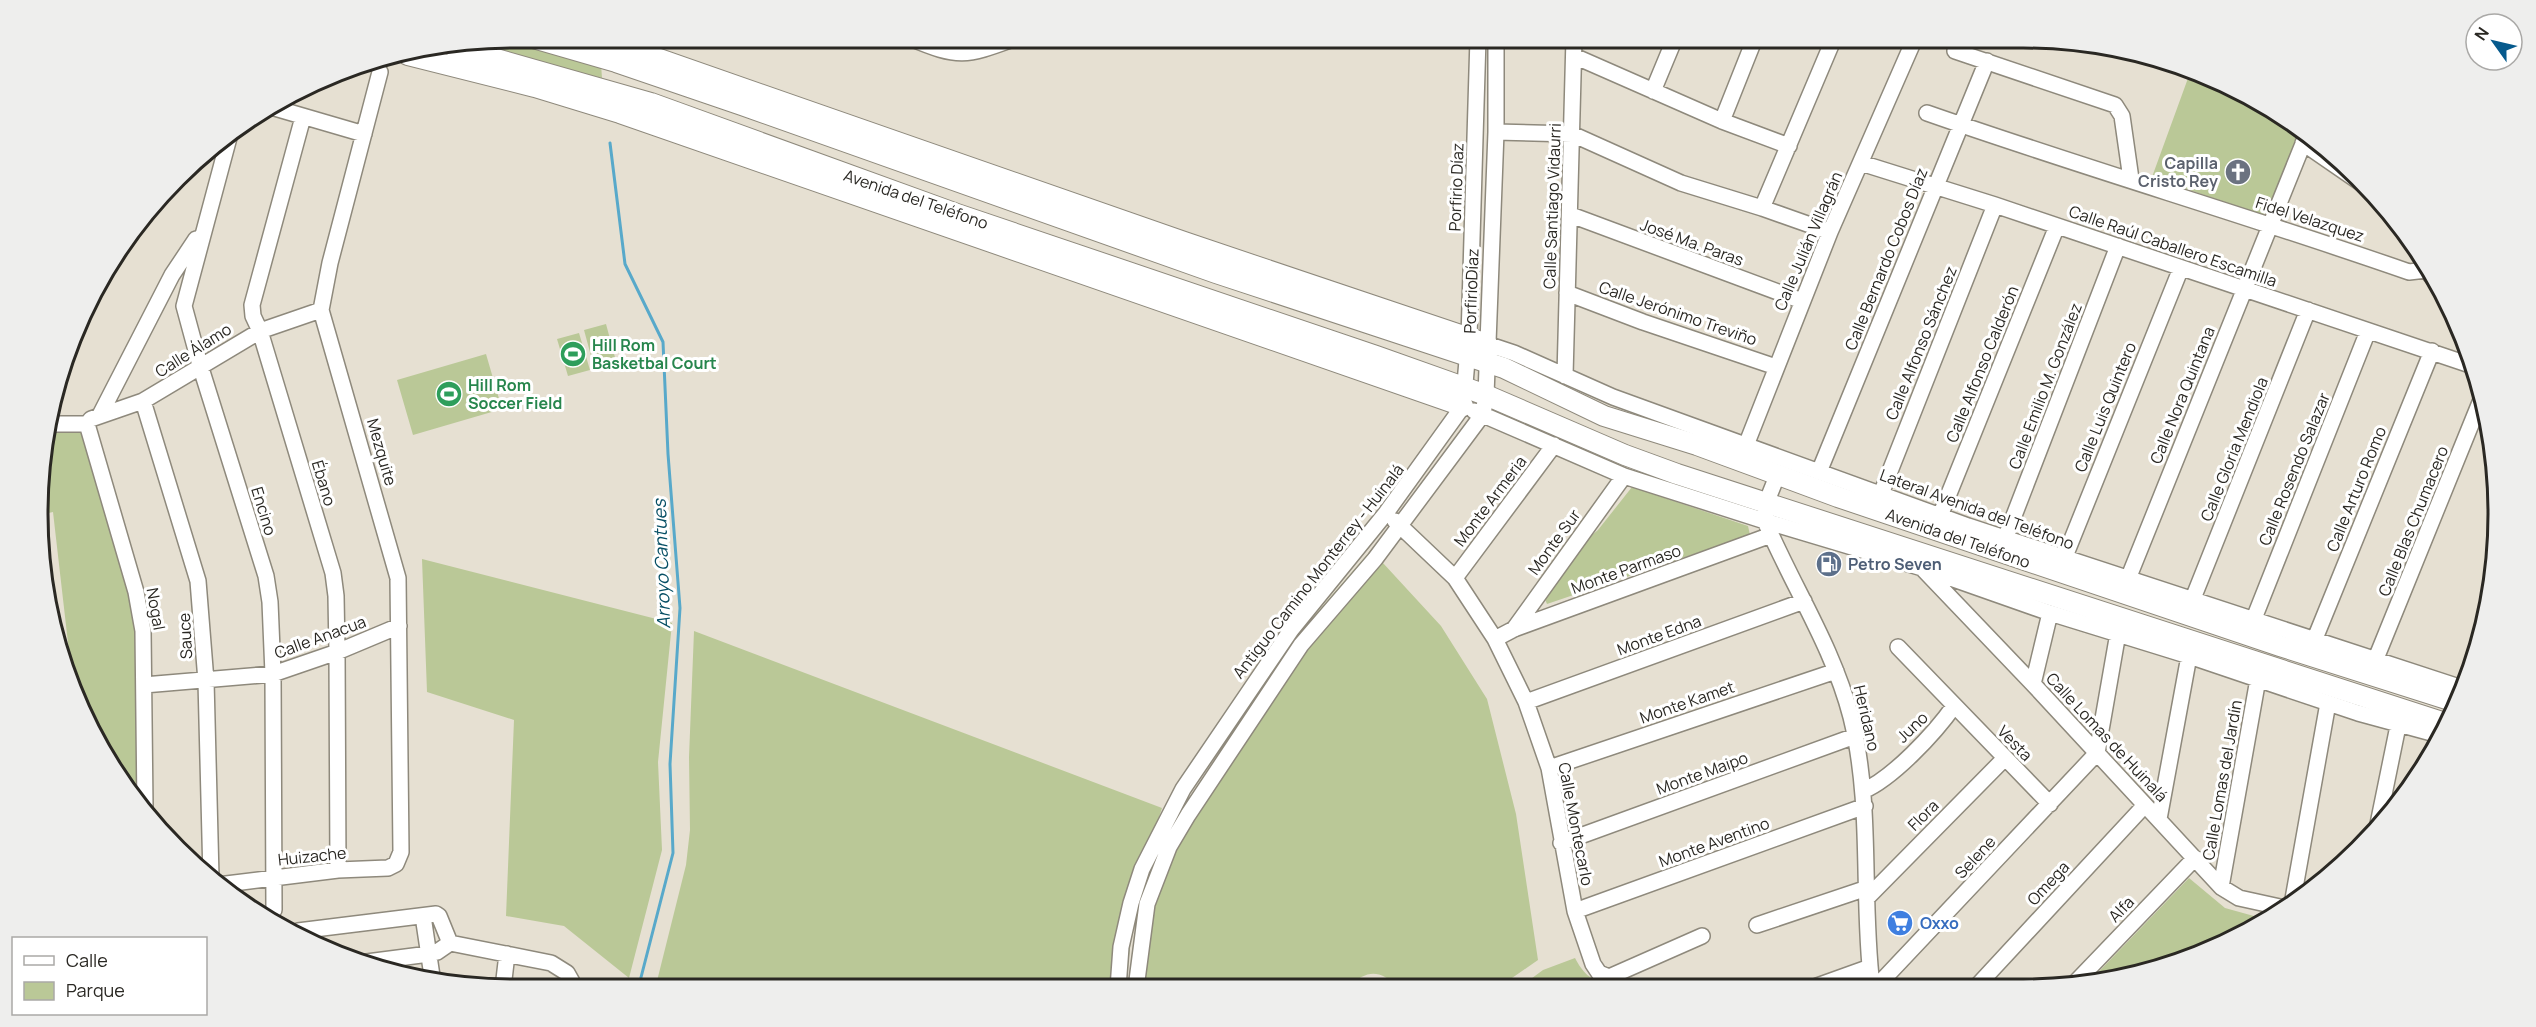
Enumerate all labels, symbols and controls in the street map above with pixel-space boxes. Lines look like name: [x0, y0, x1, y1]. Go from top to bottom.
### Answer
north arrow: [2464, 12, 2524, 72]
text: N: [2469, 23, 2494, 45]
street label: Calle Santiago Vidaurri: [1538, 123, 1566, 289]
street label: Porfirio Díaz: [1443, 142, 1469, 232]
place label: Capilla Cristo Rey: [2138, 152, 2218, 192]
church icon: Capilla Cristo Rey: [2223, 157, 2253, 187]
street label: Avenida del Teléfono: [841, 164, 991, 234]
street label: Calle Bernardo Cobos Díaz: [1839, 165, 1933, 353]
street label: Calle Julián Villagrán: [1769, 168, 1847, 314]
street label: Fidel Velazquez: [2253, 191, 2367, 247]
street label: Calle Raúl Caballero Escamilla: [2066, 200, 2280, 292]
street label: José Ma. Paras: [1637, 213, 1747, 271]
street label: PorfirioDíaz: [1459, 248, 1483, 334]
street label: Calle Alfonso Sánchez: [1880, 263, 1962, 423]
street label: Calle Jerónimo Treviño: [1596, 276, 1760, 350]
street label: Calle Alfonso Calderón: [1941, 282, 2023, 446]
street label: Calle Emilio M. González: [2003, 300, 2087, 472]
street label: Calle Álamo: [151, 318, 235, 382]
street label: Calle Nora Quintana: [2144, 323, 2220, 467]
place label: Hill Rom Basketbal Court: [592, 334, 717, 374]
sports icon: Hill Rom Basketbal Court: [558, 339, 588, 369]
street label: Calle Luis Quintero: [2069, 339, 2141, 475]
place label: Hill Rom Soccer Field: [468, 374, 562, 414]
street label: Calle Gloria Mendiola: [2195, 374, 2273, 524]
sports icon: Hill Rom Soccer Field: [434, 379, 464, 409]
street label: Calle Rosendo Salazar: [2253, 389, 2335, 549]
street label: Mezquite: [362, 416, 402, 488]
street label: Calle Arturo Romo: [2321, 423, 2391, 555]
street label: Calle Blas Chumacero: [2373, 443, 2453, 599]
street label: Monte Armeria: [1449, 451, 1531, 551]
street label: Ébano: [307, 458, 341, 508]
street label: Antiguo Camino Monterrey - Huinalá: [1227, 459, 1409, 683]
street label: Lateral Avenida del Teléfono: [1877, 465, 2077, 553]
street label: Encino: [246, 484, 282, 538]
water label: Arroyo Cantues: [647, 497, 675, 629]
street label: Avenida del Teléfono: [1883, 504, 2033, 572]
street label: Monte Sur: [1523, 505, 1585, 579]
street label: Monte Parmaso: [1568, 539, 1684, 599]
fuel station icon: Petro Seven: [1814, 549, 1844, 579]
place label: Petro Seven: [1848, 553, 1942, 575]
street label: Nogal: [141, 586, 171, 632]
street label: Calle Anacua: [271, 610, 369, 664]
street label: Monte Edna: [1614, 610, 1704, 660]
street label: Sauce: [173, 612, 197, 660]
street label: Calle Lomas de Huinalá: [2041, 668, 2173, 806]
street label: Monte Kamet: [1637, 676, 1737, 728]
street label: Heridano: [1849, 683, 1885, 753]
street label: Calle Lomas del Jardín: [2197, 698, 2247, 862]
street label: Juno: [1891, 707, 1933, 747]
street label: Vesta: [1993, 720, 2037, 766]
street label: Monte Maipo: [1653, 746, 1751, 800]
street label: Calle Montecarlo: [1553, 761, 1599, 887]
street label: Flora: [1903, 795, 1943, 835]
street label: Monte Aventino: [1656, 812, 1772, 872]
street label: Selene: [1950, 831, 2000, 883]
street label: Huizache: [277, 841, 347, 871]
street label: Omega: [2022, 856, 2074, 910]
street label: Alfa: [2103, 891, 2139, 927]
supermarket icon: Oxxo: [1885, 908, 1915, 938]
place label: Oxxo: [1920, 912, 1959, 934]
legend: [12, 937, 207, 1015]
text: Calle: [66, 948, 108, 972]
text: Parque: [66, 978, 125, 1002]

